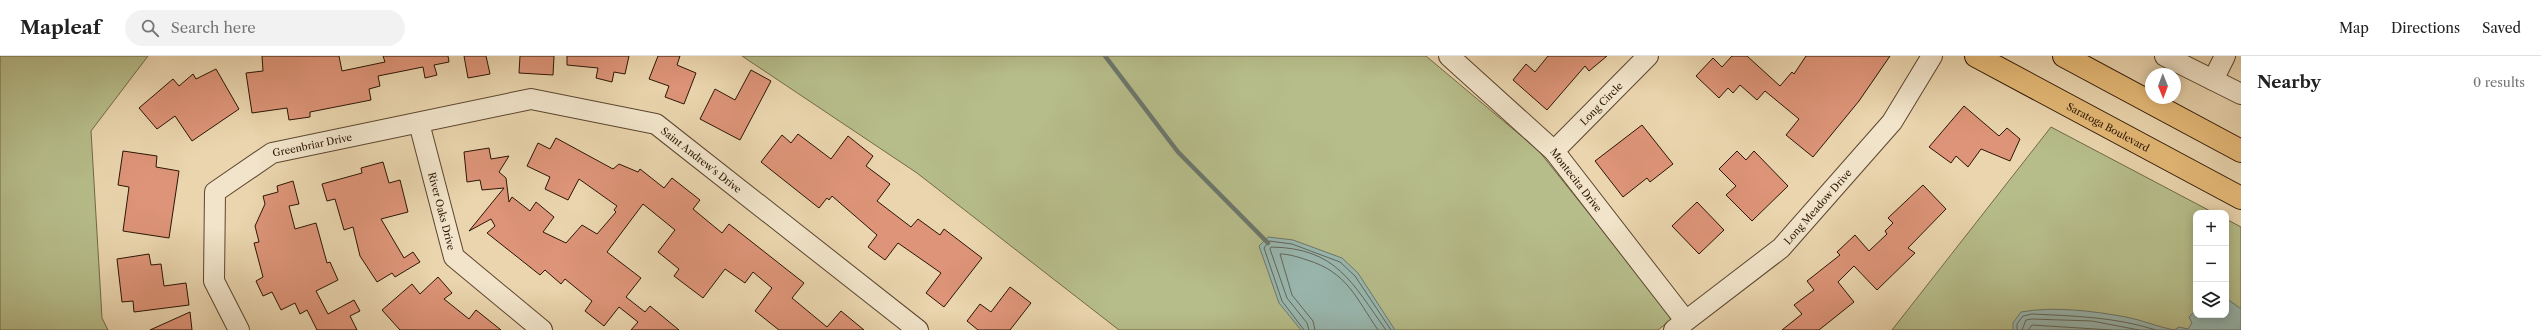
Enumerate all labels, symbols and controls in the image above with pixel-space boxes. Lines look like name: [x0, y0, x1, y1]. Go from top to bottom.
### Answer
search box: [125, 10, 405, 46]
text: Mapleaf: [20, 16, 101, 39]
icon: search: [139, 17, 161, 39]
text: Search here: [171, 18, 256, 37]
text: Map: [2339, 19, 2369, 37]
text: Directions: [2391, 19, 2460, 37]
text: Saved: [2482, 19, 2521, 37]
north arrow: [2145, 68, 2181, 104]
text: Nearby: [2257, 72, 2321, 92]
text: 0 results: [2473, 74, 2525, 90]
street label: Long Circle: [1577, 79, 1626, 128]
street label: Saratoga Boulevard: [2064, 100, 2151, 155]
street label: Saint Andrew's Drive: [658, 124, 744, 196]
street label: Greenbriar Drive: [271, 130, 353, 160]
street label: Montecita Drive: [1547, 146, 1605, 215]
street label: Long Meadow Drive: [1781, 166, 1855, 247]
street label: River Oaks Drive: [425, 171, 458, 252]
map controls: [2193, 210, 2229, 318]
button: +: [2193, 210, 2229, 246]
button: −: [2193, 246, 2229, 282]
button: layers: [2193, 282, 2229, 318]

